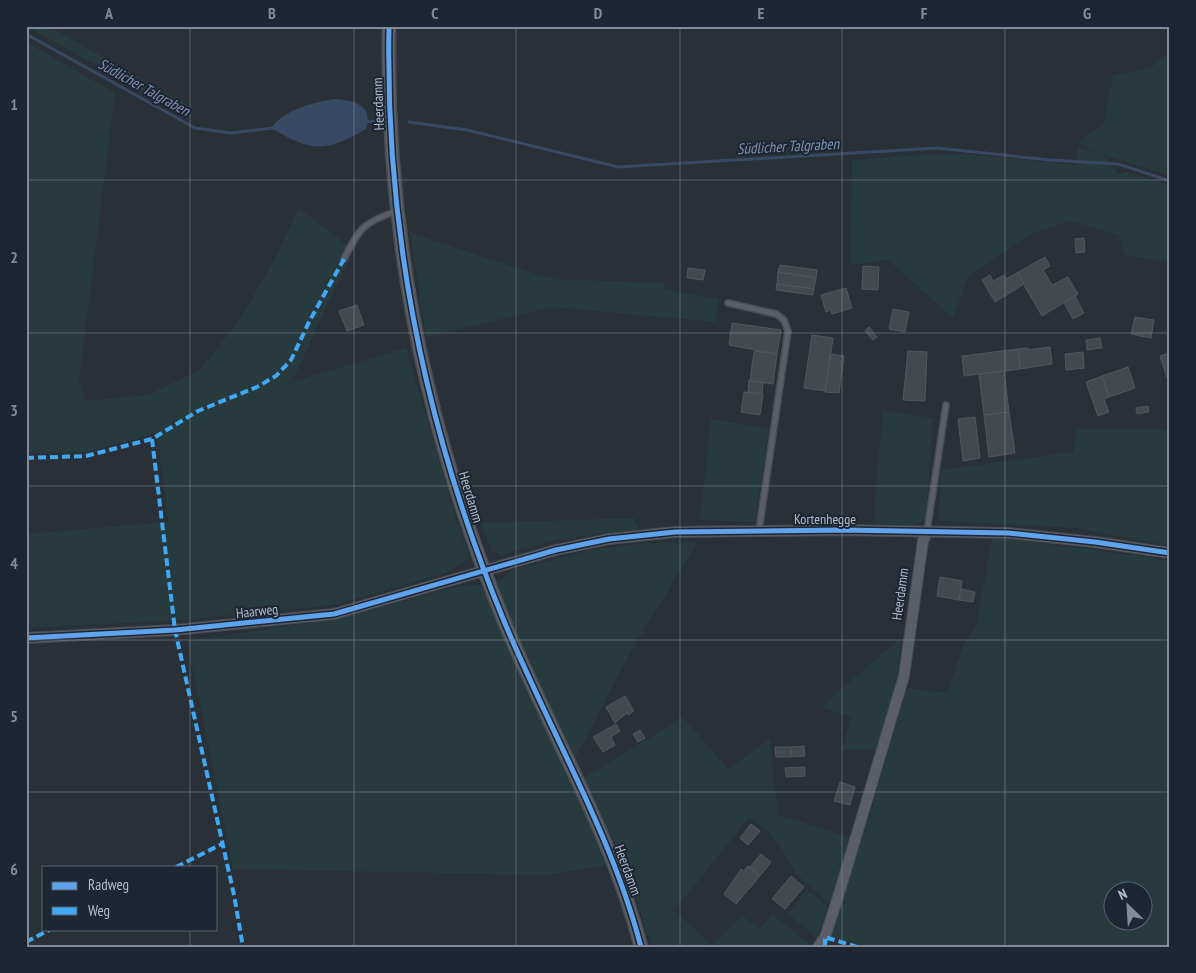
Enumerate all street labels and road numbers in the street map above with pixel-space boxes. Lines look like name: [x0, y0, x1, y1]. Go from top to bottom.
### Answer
street label: Heerdamm: [368, 77, 388, 131]
street label: Heerdamm: [455, 469, 487, 525]
street label: Kortenhegge: [794, 510, 856, 528]
street label: Heerdamm: [887, 567, 913, 621]
street label: Haarweg: [235, 600, 279, 622]
street label: Heerdamm: [611, 842, 645, 898]

